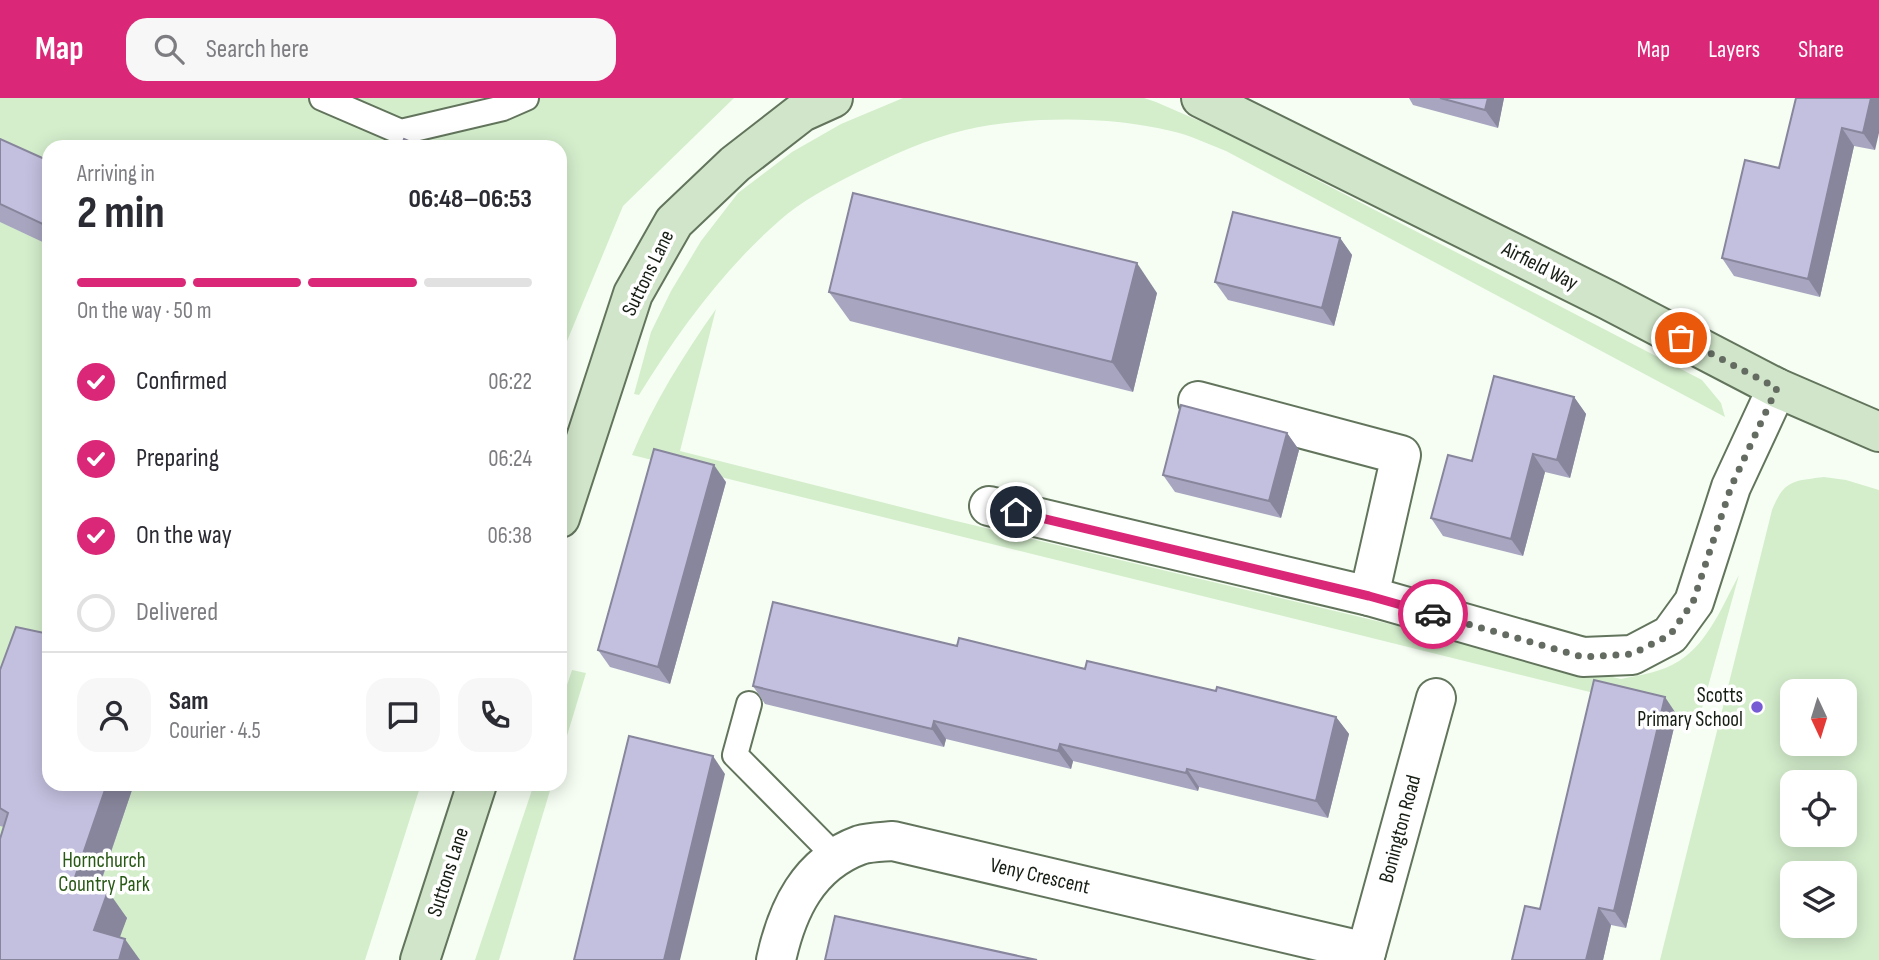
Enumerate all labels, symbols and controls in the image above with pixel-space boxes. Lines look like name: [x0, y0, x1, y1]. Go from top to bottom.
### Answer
search box: [126, 18, 616, 81]
text: Map: [35, 29, 84, 69]
icon: search: [150, 30, 188, 68]
text: Search here: [206, 34, 309, 65]
text: Map: [1637, 35, 1670, 64]
text: Layers: [1708, 35, 1760, 64]
text: Share: [1798, 35, 1844, 64]
text: Arriving in: [77, 160, 155, 188]
text: 06:48–06:53: [409, 184, 532, 215]
text: 2 min: [77, 186, 165, 241]
street label: Suttons Lane: [617, 226, 679, 320]
street label: Airfield Way: [1497, 236, 1582, 296]
text: On the way · 50 m: [77, 297, 211, 325]
pin: [1651, 308, 1711, 368]
icon: bag: [1662, 319, 1700, 357]
icon: check: [77, 363, 115, 401]
text: Confirmed: [136, 366, 227, 397]
text: 06:22: [488, 368, 532, 396]
icon: check: [77, 440, 115, 478]
text: Preparing: [136, 443, 219, 474]
text: 06:24: [488, 445, 532, 473]
pin: [986, 482, 1046, 542]
icon: home: [997, 493, 1035, 531]
icon: check: [77, 517, 115, 555]
text: On the way: [136, 520, 232, 551]
text: 06:38: [488, 522, 532, 550]
courier: [1398, 579, 1468, 649]
icon: car: [1414, 595, 1452, 633]
text: Delivered: [136, 597, 218, 628]
button: person: [77, 678, 151, 752]
button: chat: [366, 678, 440, 752]
button: phone: [458, 678, 532, 752]
north arrow: [1780, 679, 1857, 756]
map controls: [1780, 679, 1857, 938]
place label: Scotts Primary School: [1637, 683, 1743, 732]
text: Sam: [169, 686, 209, 717]
marker: Scotts Primary School: [1749, 699, 1765, 715]
text: Courier · 4.5: [169, 717, 261, 745]
button: locate: [1780, 770, 1857, 847]
street label: Bonington Road: [1374, 772, 1426, 886]
street label: Suttons Lane: [422, 824, 474, 920]
park label: Hornchurch Country Park: [58, 848, 150, 897]
street label: Veny Crescent: [988, 852, 1092, 900]
button: layers: [1780, 861, 1857, 938]

